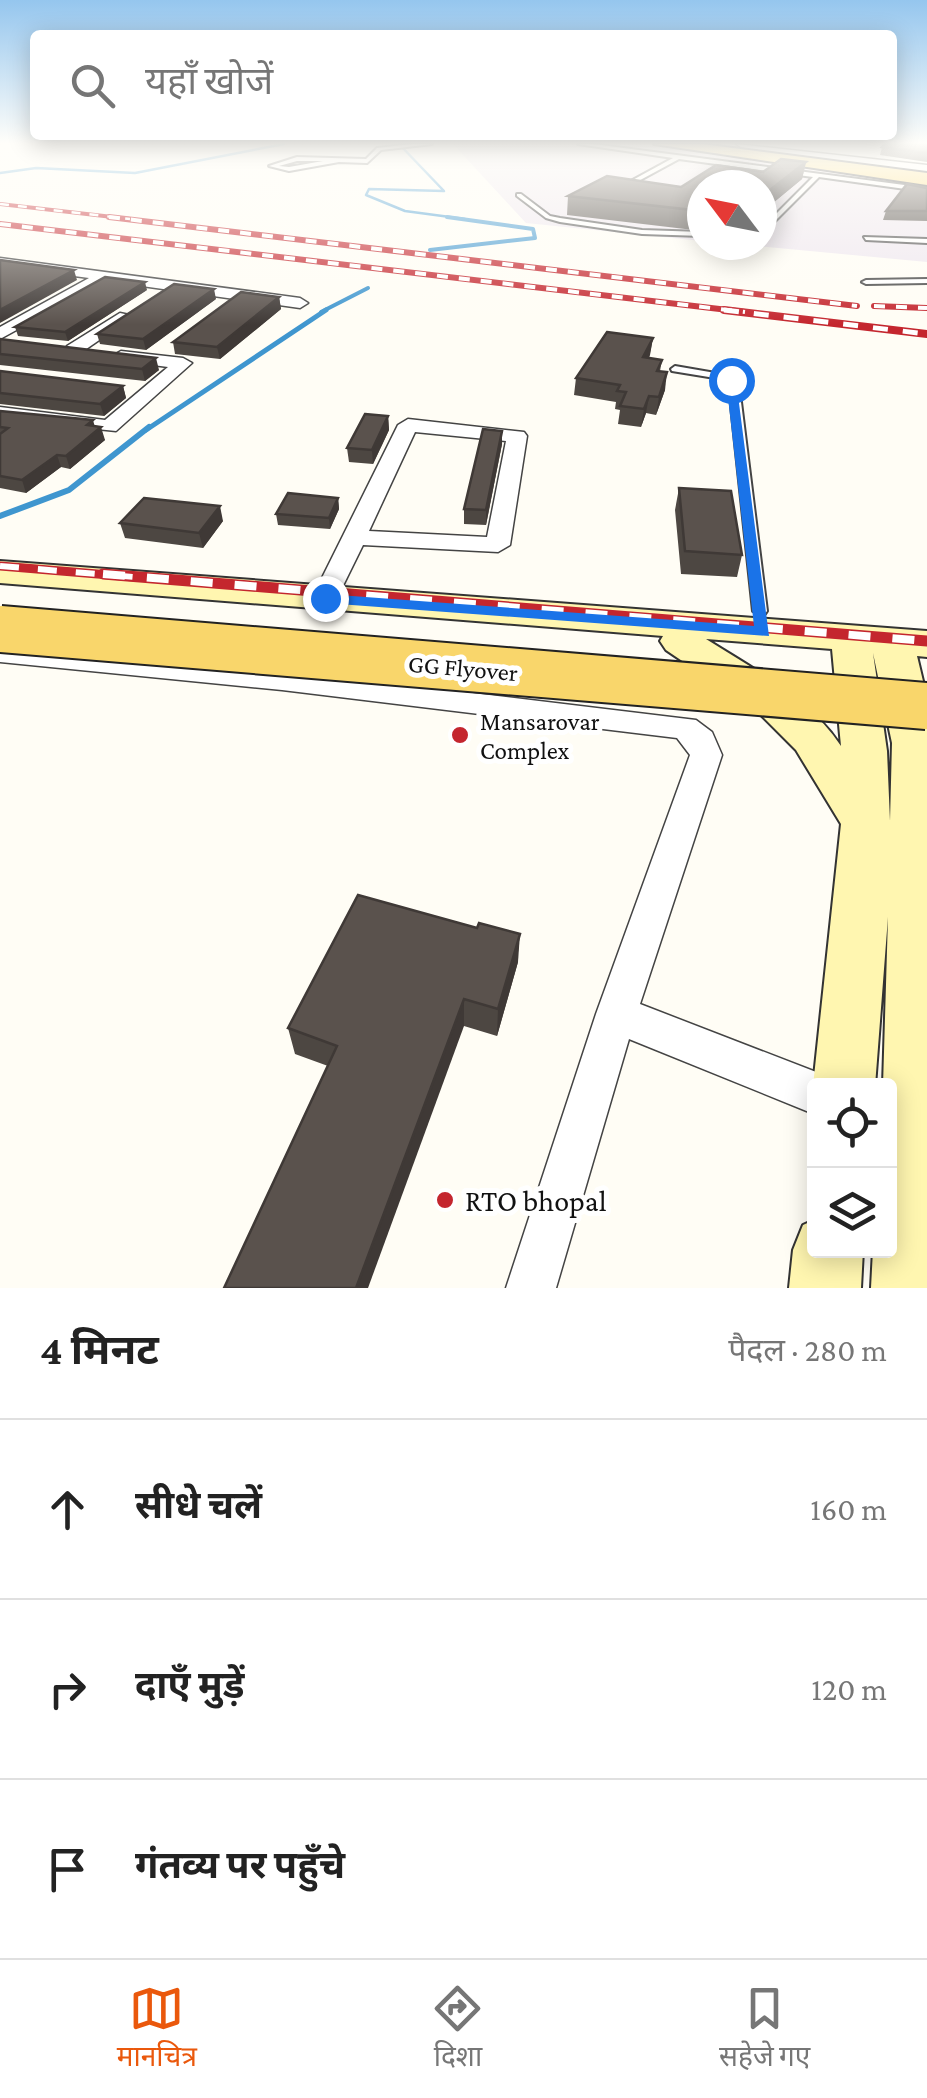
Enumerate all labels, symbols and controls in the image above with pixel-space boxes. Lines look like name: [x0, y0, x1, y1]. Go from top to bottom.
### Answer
search box: [30, 30, 897, 140]
icon: search: [65, 58, 120, 113]
text: यहाँ खोजें: [145, 60, 273, 102]
north arrow: [687, 170, 777, 260]
route start: [709, 358, 755, 404]
route end: [303, 576, 349, 622]
street label: GG Flyover: [407, 650, 519, 687]
place label: Mansarovar Complex: [480, 708, 600, 765]
marker: Mansarovar Complex: [449, 724, 471, 746]
map controls: [807, 1078, 897, 1258]
button: locate: [807, 1078, 897, 1168]
button: layers: [807, 1168, 897, 1258]
place label: RTO bhopal: [465, 1184, 607, 1218]
marker: RTO bhopal: [434, 1189, 456, 1211]
text: 4 मिनट: [40, 1326, 159, 1373]
text: पैदल · 280 m: [728, 1332, 887, 1368]
icon: ahead: [40, 1482, 95, 1537]
text: सीधे चलें: [135, 1484, 262, 1526]
text: 160 m: [810, 1491, 887, 1527]
icon: right: [40, 1662, 95, 1717]
text: दाएँ मुड़ें: [135, 1664, 244, 1706]
text: 120 m: [811, 1671, 887, 1707]
icon: arrive: [40, 1842, 95, 1897]
text: गंतव्य पर पहुँचे: [135, 1844, 345, 1886]
tab: मानचित्र: [117, 1981, 197, 2077]
tab: दिशा: [430, 1981, 485, 2077]
tab: सहेजे गए: [719, 1981, 810, 2077]

